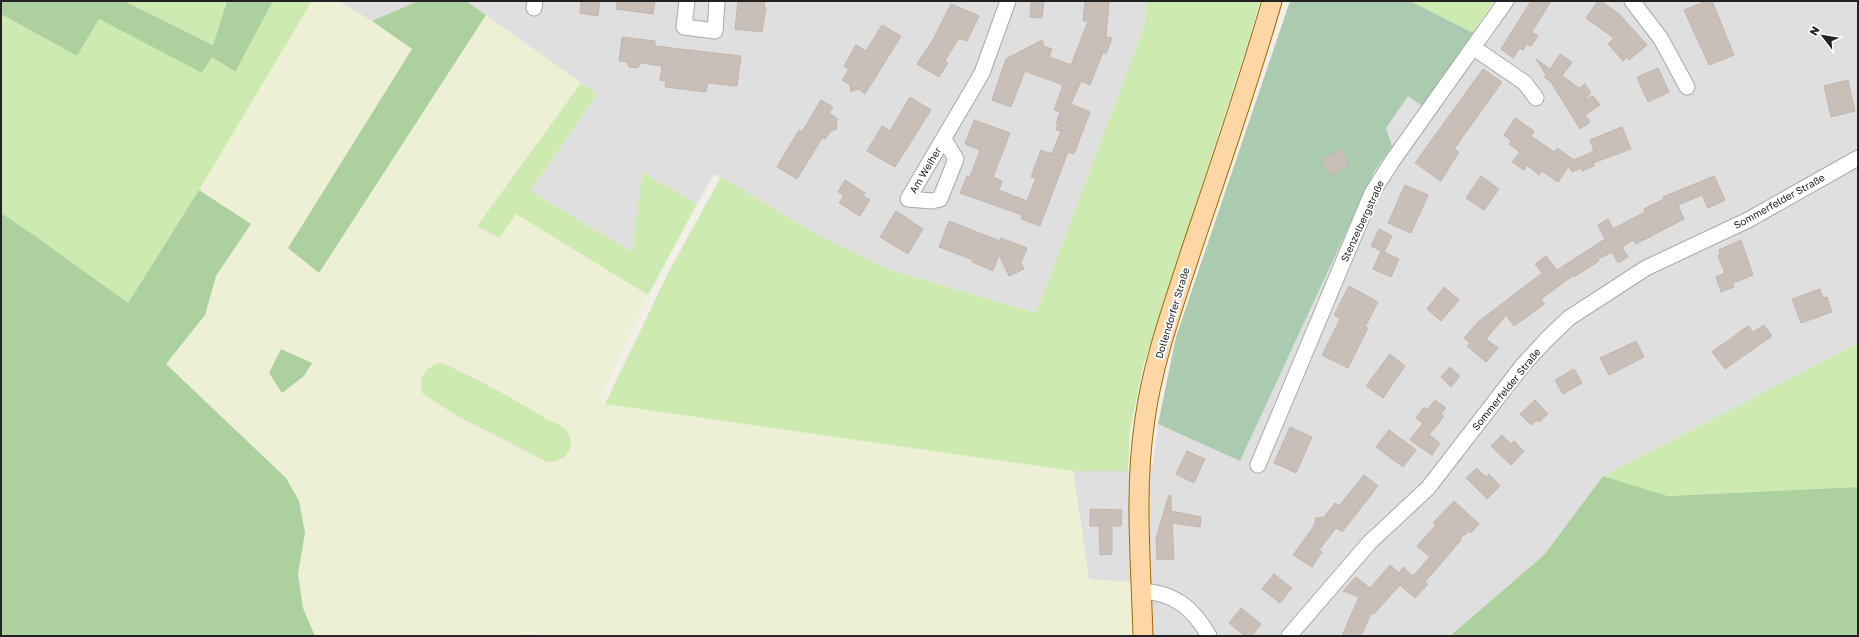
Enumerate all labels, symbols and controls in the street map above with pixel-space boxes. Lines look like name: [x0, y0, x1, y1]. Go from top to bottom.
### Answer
north arrow: [1803, 16, 1843, 56]
text: N: [1806, 24, 1822, 38]
street label: Am Weiher: [907, 145, 943, 195]
street label: Sommerfelder Straße: [1731, 171, 1827, 231]
street label: Stenzelbergstraße: [1338, 178, 1386, 264]
street label: Dollendorfer Straße: [1152, 266, 1192, 360]
street label: Sommerfelder Straße: [1469, 345, 1543, 432]

